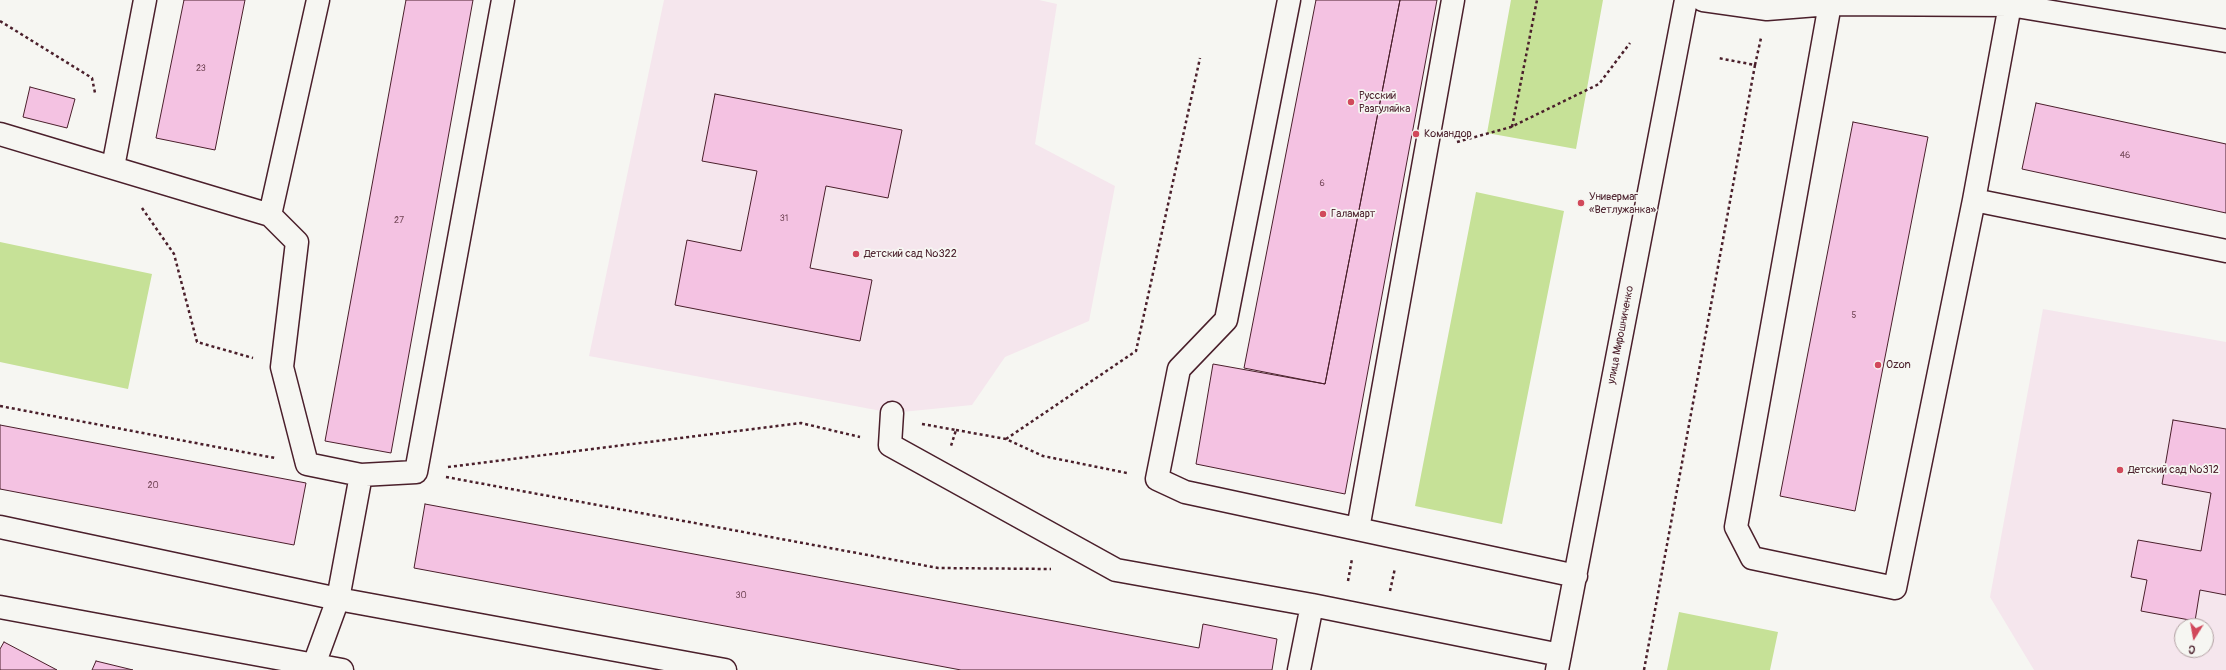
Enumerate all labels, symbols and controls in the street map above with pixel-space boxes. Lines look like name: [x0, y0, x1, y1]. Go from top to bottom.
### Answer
house number: 23: [196, 64, 206, 74]
place label: Русский Разгуляйка: [1359, 89, 1410, 115]
marker: Русский Разгуляйка: [1346, 97, 1356, 107]
place label: Командор: [1424, 127, 1472, 141]
marker: Командор: [1411, 129, 1421, 139]
house number: 46: [2120, 151, 2130, 161]
house number: 6: [1319, 179, 1325, 189]
place label: Универмаг «Ветлужанка»: [1589, 190, 1656, 216]
marker: Универмаг «Ветлужанка»: [1576, 198, 1586, 208]
place label: Галамарт: [1331, 207, 1375, 221]
marker: Галамарт: [1318, 209, 1328, 219]
house number: 31: [780, 214, 788, 224]
house number: 27: [394, 216, 404, 226]
place label: Детский сад №322: [864, 247, 957, 261]
marker: Детский сад №322: [851, 249, 861, 259]
street label: улица Мирошниченко: [1605, 285, 1637, 385]
house number: 5: [1852, 311, 1856, 321]
place label: Ozon: [1886, 358, 1911, 372]
marker: Ozon: [1873, 360, 1883, 370]
place label: Детский сад №312: [2128, 463, 2219, 477]
marker: Детский сад №312: [2115, 465, 2125, 475]
house number: 20: [147, 481, 159, 491]
house number: 30: [735, 591, 747, 601]
north arrow: [2174, 618, 2214, 658]
text: С: [2187, 642, 2196, 656]

